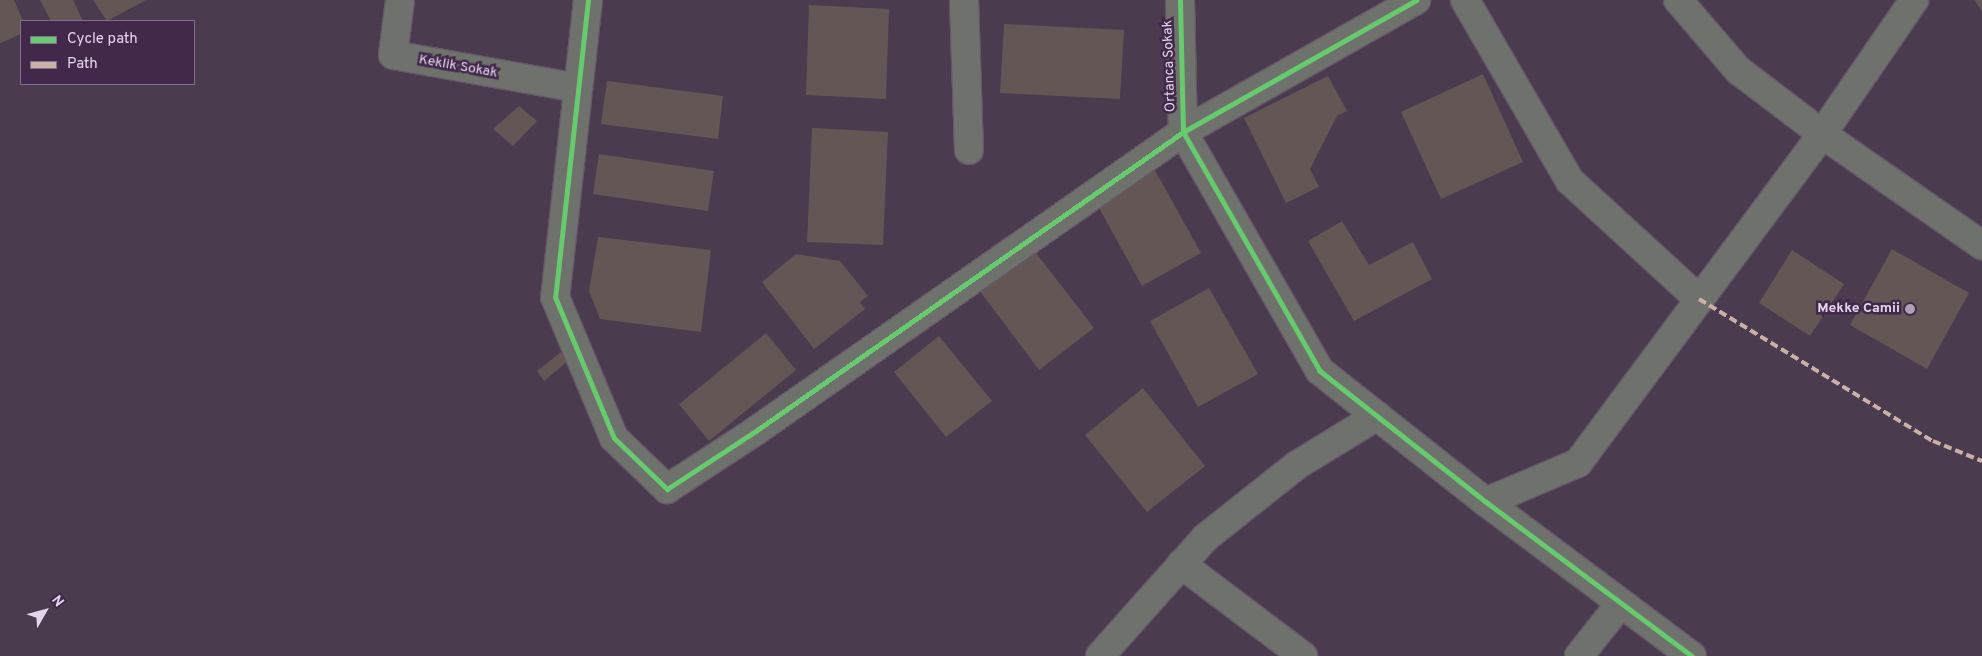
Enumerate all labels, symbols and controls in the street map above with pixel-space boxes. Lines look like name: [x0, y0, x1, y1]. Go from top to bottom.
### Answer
legend: [20, 20, 195, 85]
street label: Ortanca Sokak: [1160, 20, 1180, 112]
text: Cycle path: [67, 30, 138, 49]
street label: Keklik Sokak: [417, 52, 499, 82]
text: Path: [67, 55, 98, 74]
place label: Mekke Camii: [1817, 301, 1900, 317]
marker: Mekke Camii: [1904, 303, 1916, 315]
north arrow: [20, 586, 70, 636]
text: N: [47, 592, 67, 611]

